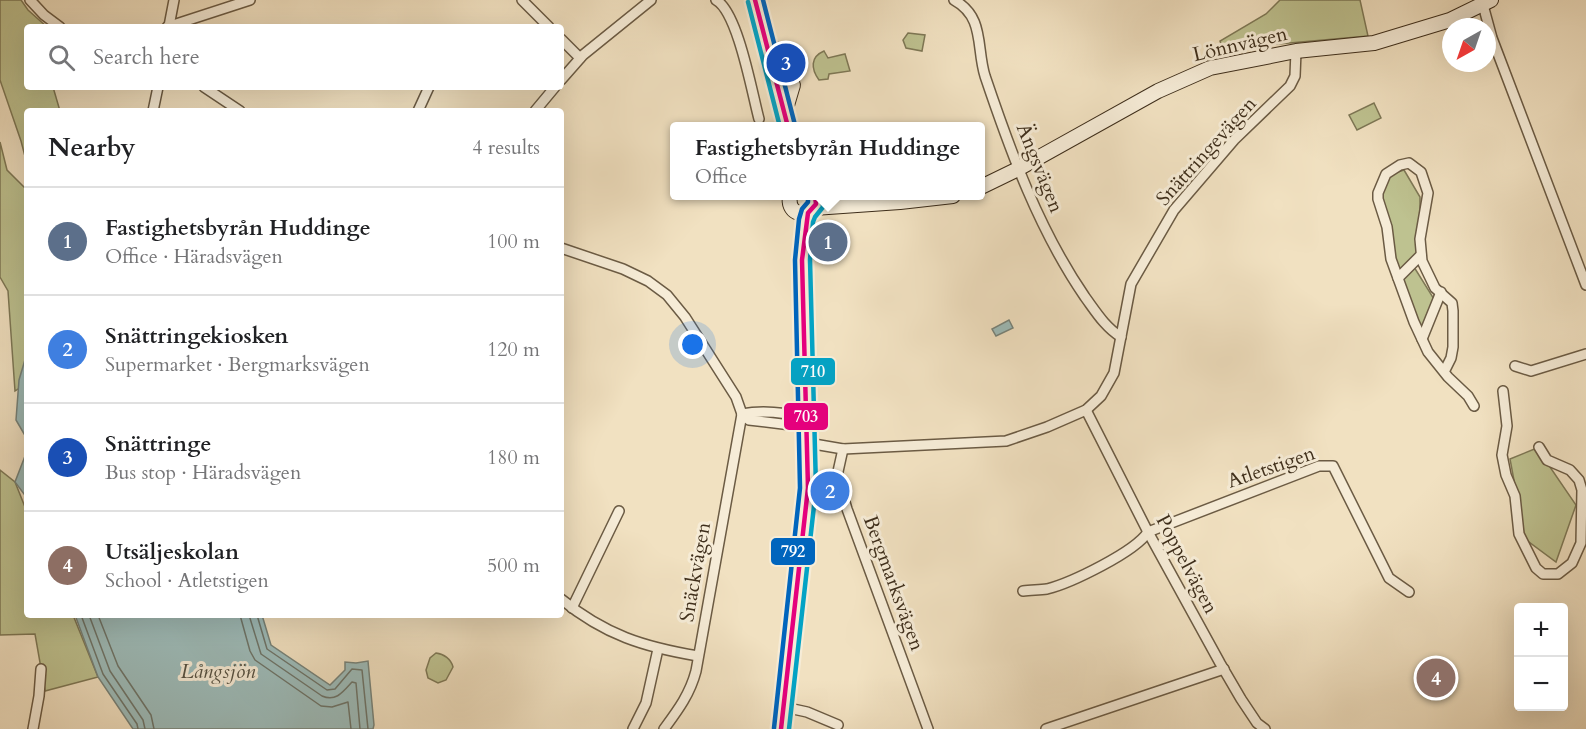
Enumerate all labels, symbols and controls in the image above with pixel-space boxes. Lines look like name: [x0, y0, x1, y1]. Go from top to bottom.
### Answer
north arrow: [1442, 18, 1496, 72]
street label: Lönnvägen: [1190, 20, 1291, 68]
search box: [24, 24, 564, 90]
pin: 3: [766, 40, 806, 86]
icon: search: [45, 41, 78, 74]
text: Search here: [93, 42, 200, 72]
street label: Snättringevägen: [1150, 90, 1263, 211]
street label: Ängsvägen: [1010, 119, 1070, 217]
popup: [670, 122, 985, 200]
text: Nearby: [48, 130, 136, 165]
text: Fastighetsbyrån Huddinge: [695, 133, 960, 163]
text: 4 results: [472, 134, 540, 161]
text: Office: [695, 163, 747, 190]
text: Fastighetsbyrån Huddinge: [105, 213, 371, 243]
pin: 1: [808, 220, 848, 264]
text: 1: [62, 228, 73, 255]
text: 100 m: [487, 228, 540, 255]
text: Office · Häradsvägen: [105, 243, 283, 270]
text: Snättringekiosken: [105, 321, 288, 351]
your location: [678, 330, 707, 359]
text: 2: [62, 336, 73, 363]
text: 120 m: [487, 336, 540, 363]
text: Supermarket · Bergmarksvägen: [105, 351, 370, 378]
line badge: 710: [790, 357, 836, 386]
text: 710: [801, 361, 825, 383]
line badge: 703: [783, 402, 829, 431]
text: 703: [794, 406, 818, 428]
text: Snättringe: [105, 429, 211, 459]
street label: Atletstigen: [1223, 439, 1319, 495]
text: 3: [62, 444, 73, 471]
text: 180 m: [487, 444, 540, 471]
text: Bus stop · Häradsvägen: [105, 459, 301, 486]
pin: 2: [810, 468, 850, 514]
street label: Poppelvägen: [1150, 510, 1225, 619]
street label: Bergmarksvägen: [857, 512, 931, 655]
street label: Snäckvägen: [673, 519, 717, 624]
text: Utsäljeskolan: [105, 537, 239, 567]
line badge: 792: [770, 537, 816, 566]
text: 792: [781, 541, 805, 563]
text: 4: [62, 552, 73, 579]
text: 500 m: [487, 552, 540, 579]
text: School · Atletstigen: [105, 567, 269, 594]
map controls: [1514, 603, 1568, 711]
button: +: [1514, 603, 1568, 657]
pin: 4: [1416, 656, 1456, 700]
water label: Långsjön: [181, 657, 256, 686]
button: −: [1514, 657, 1568, 711]

